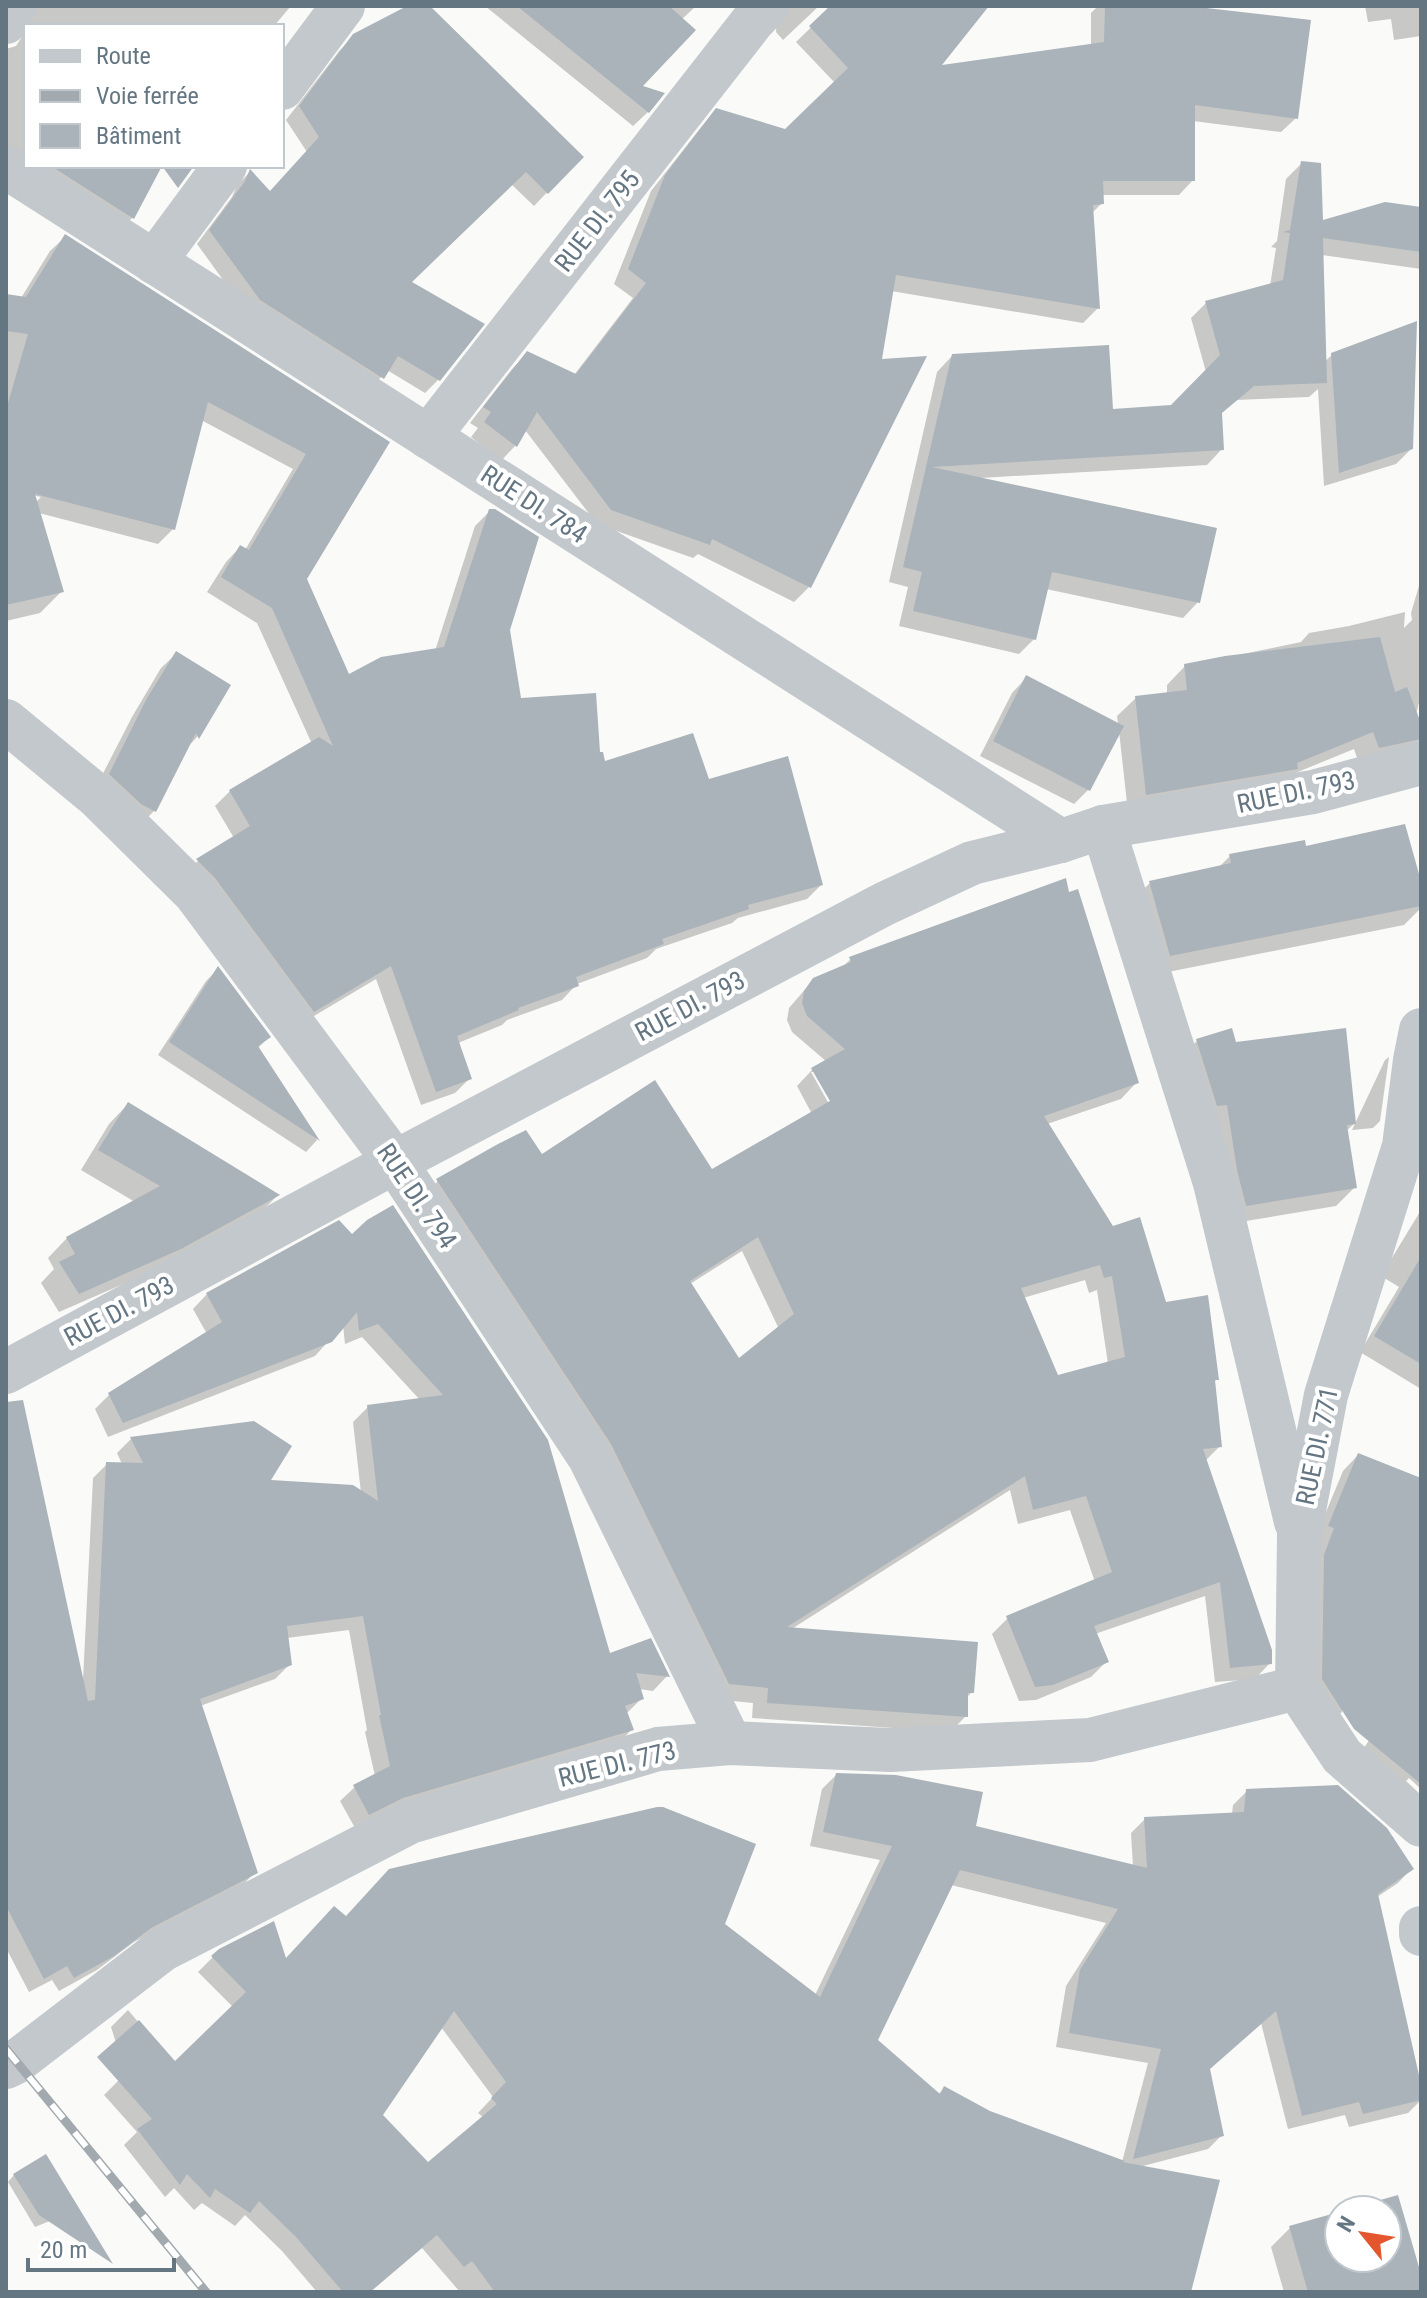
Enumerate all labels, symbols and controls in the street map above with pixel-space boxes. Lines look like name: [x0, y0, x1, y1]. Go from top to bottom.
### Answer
legend: [24, 24, 284, 168]
text: Route: [96, 42, 151, 70]
text: Voie ferrée: [96, 82, 199, 110]
text: Bâtiment: [96, 122, 181, 150]
street label: RUE DI. 795: [548, 164, 646, 278]
street label: RUE DI. 784: [476, 459, 593, 549]
street label: RUE DI. 793: [1234, 765, 1358, 819]
street label: RUE DI. 793: [630, 965, 750, 1047]
street label: RUE DI. 794: [371, 1138, 463, 1254]
street label: RUE DI. 793: [59, 1270, 179, 1352]
street label: RUE DI. 771: [1290, 1384, 1344, 1508]
street label: RUE DI. 773: [555, 1735, 679, 1793]
north arrow: [1323, 2194, 1403, 2274]
text: N: [1332, 2212, 1360, 2236]
scale bar: [28, 2222, 174, 2272]
text: 20 m: [40, 2236, 87, 2264]

